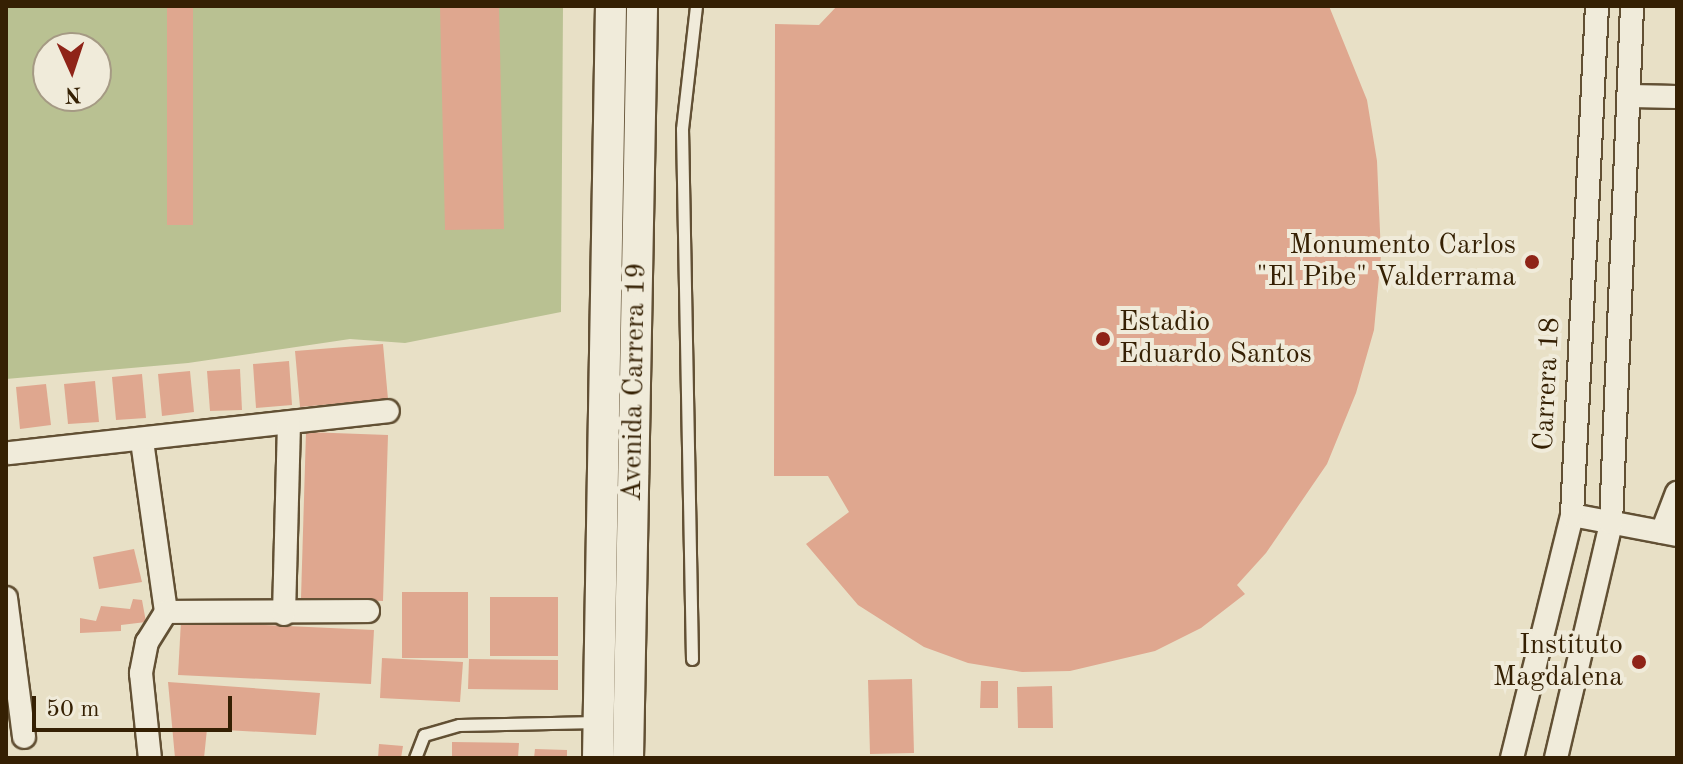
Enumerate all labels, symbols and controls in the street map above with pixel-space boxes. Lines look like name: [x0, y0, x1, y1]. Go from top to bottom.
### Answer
north arrow: [32, 32, 112, 112]
text: N: [64, 83, 82, 105]
place label: Monumento Carlos "El Pibe" Valderrama: [1256, 229, 1516, 295]
marker: Monumento Carlos "El Pibe" Valderrama: [1523, 253, 1541, 271]
street label: Avenida Carrera 19: [616, 262, 654, 502]
place label: Estadio Eduardo Santos: [1119, 306, 1312, 372]
street label: Carrera 18: [1528, 316, 1568, 452]
marker: Estadio Eduardo Santos: [1094, 330, 1112, 348]
place label: Instituto Magdalena: [1493, 629, 1623, 695]
marker: Instituto Magdalena: [1630, 653, 1648, 671]
scale bar: [36, 680, 236, 730]
text: 50 m: [46, 698, 100, 722]

